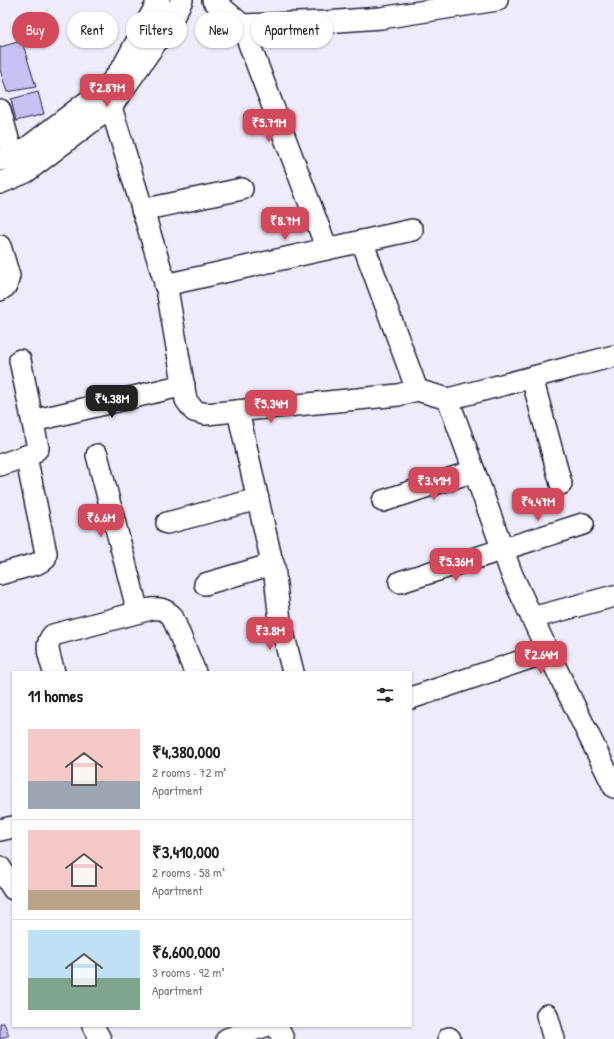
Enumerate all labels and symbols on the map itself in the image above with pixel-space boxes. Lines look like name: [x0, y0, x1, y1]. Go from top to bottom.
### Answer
pin: ₹2.87M: [74, 74, 140, 108]
pin: ₹5.71M: [236, 109, 302, 143]
pin: ₹8.7M: [257, 207, 313, 241]
pin: ₹4.38M: [79, 385, 145, 419]
pin: ₹5.34M: [238, 390, 304, 424]
pin: ₹3.41M: [401, 467, 467, 501]
pin: ₹4.47M: [505, 488, 571, 522]
pin: ₹6.6M: [73, 504, 129, 538]
pin: ₹5.36M: [423, 548, 489, 582]
pin: ₹3.8M: [242, 617, 298, 651]
pin: ₹2.64M: [508, 641, 574, 675]

